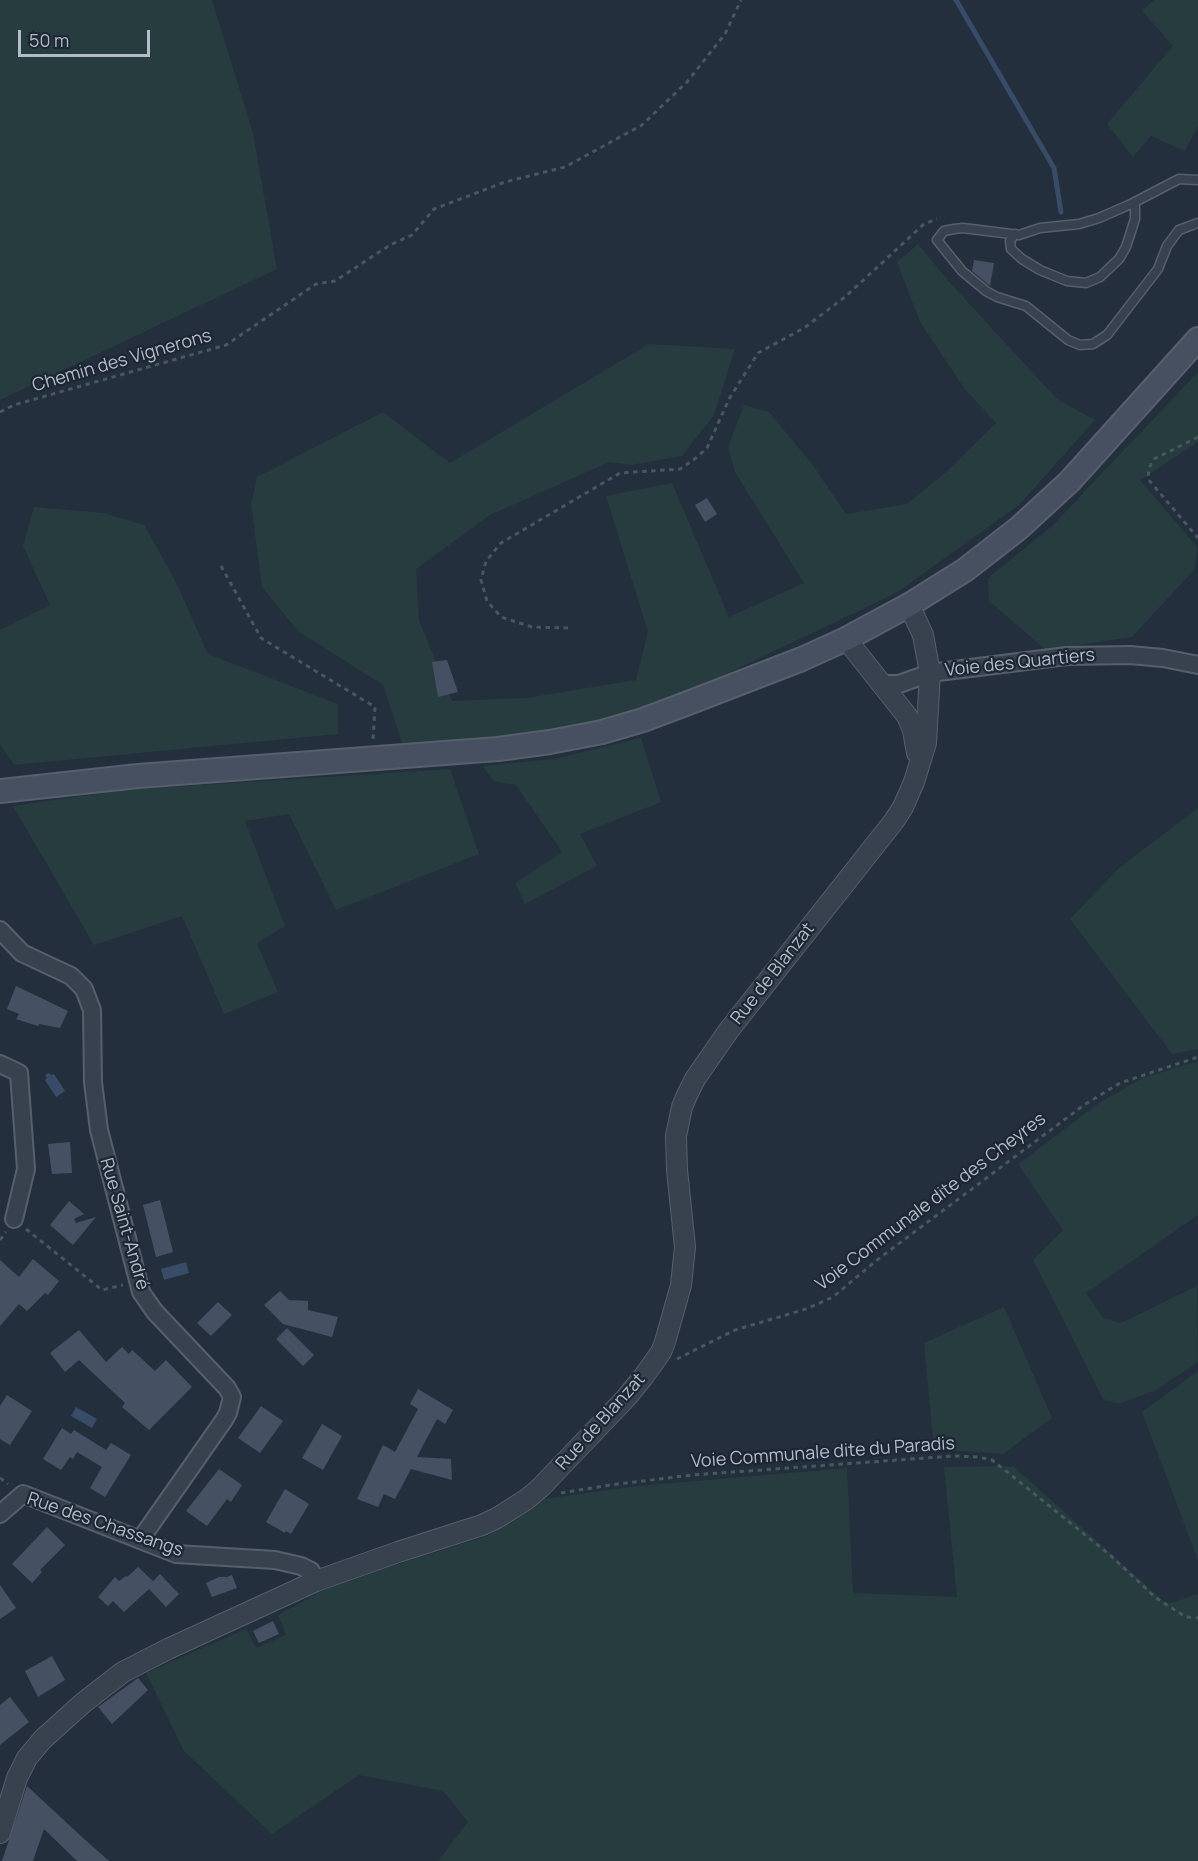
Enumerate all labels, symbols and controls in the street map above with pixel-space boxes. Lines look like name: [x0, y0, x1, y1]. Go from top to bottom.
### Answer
scale bar: [21, 18, 153, 56]
text: 50 m: [29, 28, 69, 52]
street label: Chemin des Vignerons: [30, 325, 214, 397]
street label: Voie des Quartiers: [944, 644, 1096, 682]
street label: Rue de Blanzat: [727, 919, 819, 1029]
street label: Voie Communale dite des Cheyres: [812, 1108, 1050, 1296]
street label: Rue Saint-André: [95, 1156, 153, 1292]
street label: Rue de Blanzat: [552, 1369, 650, 1475]
street label: Voie Communale dite du Paradis: [690, 1433, 956, 1473]
street label: Rue des Chassangs: [24, 1488, 186, 1562]

